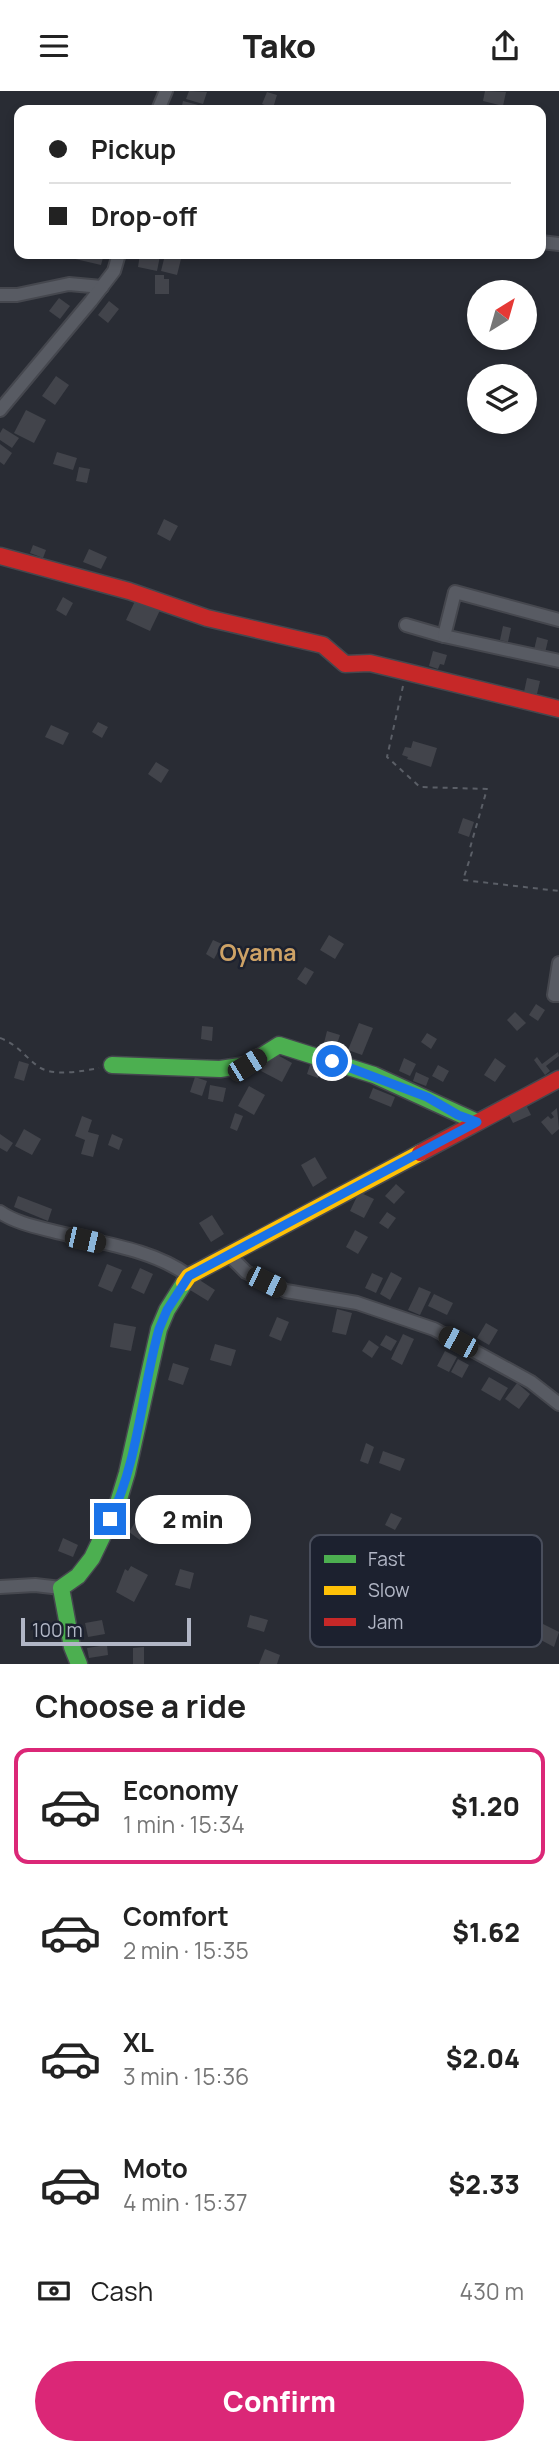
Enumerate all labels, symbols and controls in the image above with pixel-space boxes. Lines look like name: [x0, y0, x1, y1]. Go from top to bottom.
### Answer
text: Tako: [243, 24, 316, 68]
icon: menu: [35, 27, 73, 65]
icon: share: [486, 27, 524, 65]
text: Pickup: [91, 131, 176, 167]
text: Drop-off: [91, 198, 197, 234]
north arrow: [467, 280, 537, 350]
map controls: [467, 280, 537, 434]
button: layers: [467, 364, 537, 434]
district label: Oyama: [220, 936, 296, 968]
car: [224, 1045, 271, 1085]
route start: [316, 1045, 348, 1077]
car: [63, 1225, 108, 1255]
car: [243, 1263, 290, 1301]
car: [435, 1323, 482, 1361]
callout: 2 min: [134, 1495, 250, 1543]
route end: [94, 1503, 126, 1535]
text: 2 min: [163, 1503, 224, 1535]
legend: [310, 1535, 542, 1647]
text: Fast: [368, 1546, 405, 1572]
text: Slow: [368, 1577, 410, 1603]
text: Jam: [368, 1609, 403, 1635]
scale bar: [21, 1615, 191, 1647]
text: 100 m: [32, 1617, 83, 1643]
text: Choose a ride: [35, 1684, 246, 1728]
text: Economy: [123, 1772, 238, 1808]
icon: car: [39, 1775, 102, 1838]
text: $1.20: [451, 1788, 520, 1824]
text: 1 min · 15:34: [123, 1808, 245, 1840]
text: Comfort: [123, 1898, 229, 1934]
icon: car: [39, 1901, 102, 1964]
text: $1.62: [452, 1914, 520, 1950]
text: 2 min · 15:35: [123, 1934, 249, 1966]
text: XL: [123, 2024, 154, 2060]
icon: car: [39, 2027, 102, 2090]
text: $2.04: [446, 2040, 520, 2076]
text: 3 min · 15:36: [123, 2060, 249, 2092]
text: Moto: [123, 2150, 188, 2186]
icon: car: [39, 2153, 102, 2216]
text: $2.33: [449, 2166, 520, 2202]
text: 4 min · 15:37: [123, 2186, 248, 2218]
icon: cash: [35, 2272, 73, 2310]
text: Cash: [91, 2273, 153, 2309]
text: 430 m: [460, 2275, 524, 2307]
button: Confirm: [35, 2361, 524, 2441]

